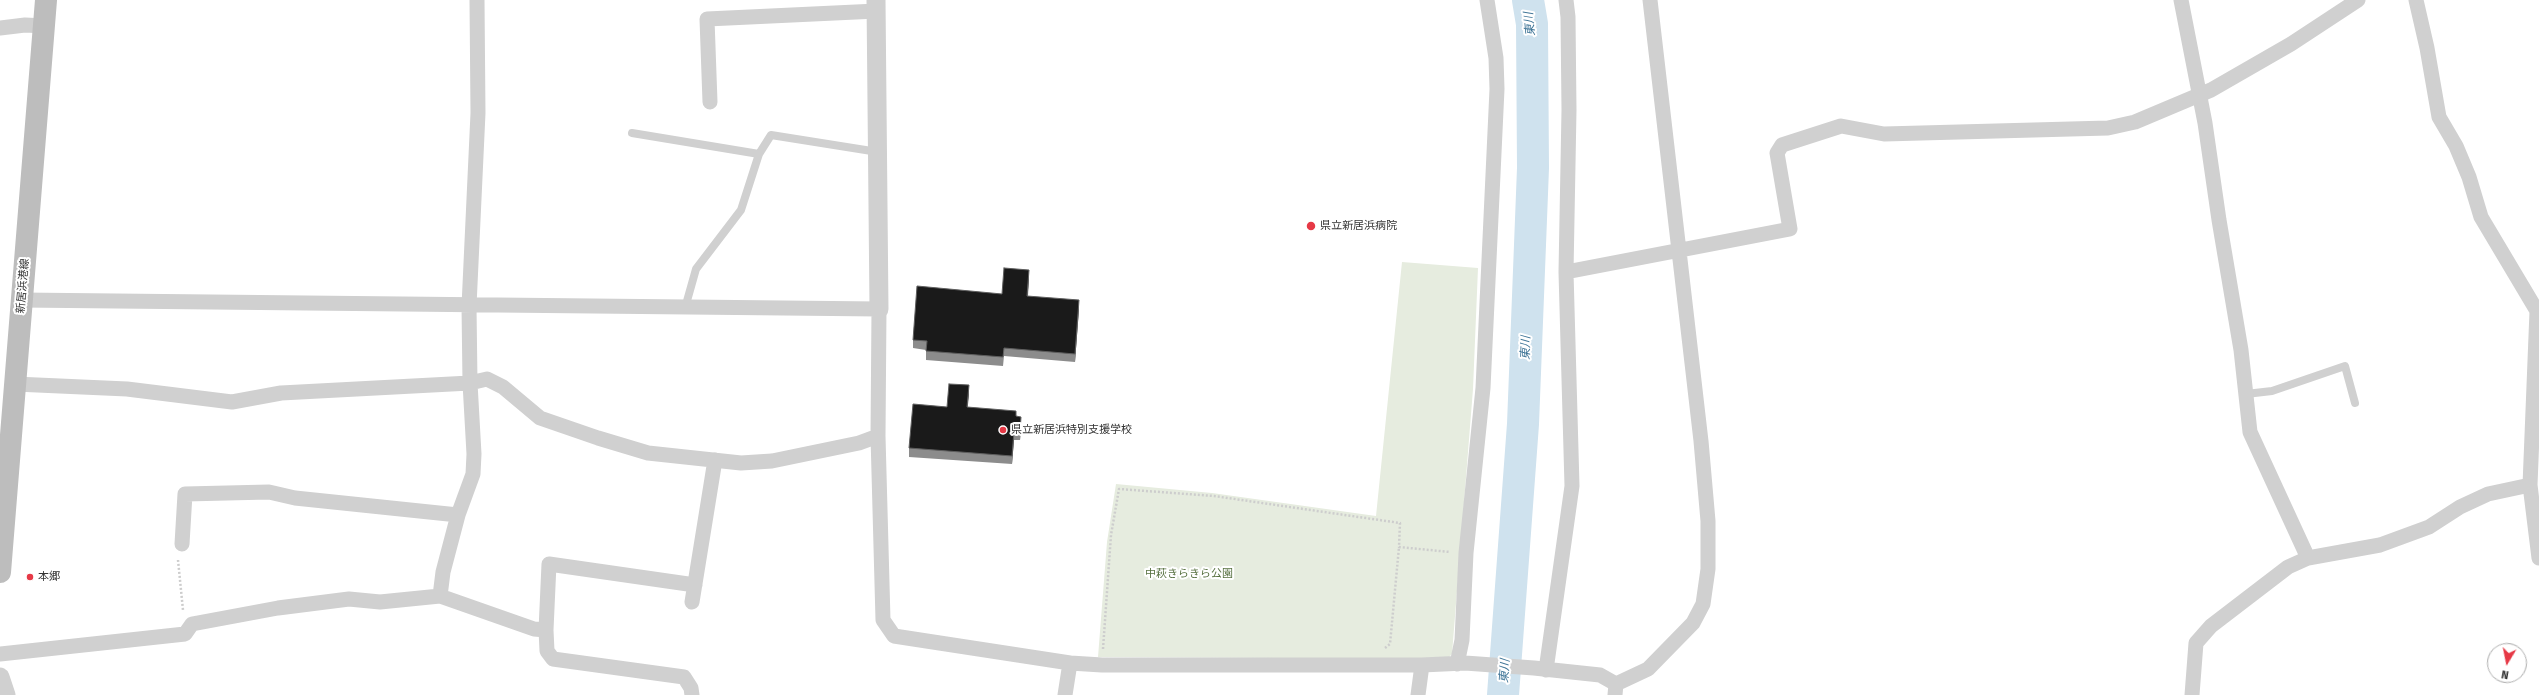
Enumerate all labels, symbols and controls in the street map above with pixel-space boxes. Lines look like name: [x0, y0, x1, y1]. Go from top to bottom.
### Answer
water label: 東川: [1522, 11, 1538, 37]
place label: 県立新居浜病院: [1320, 219, 1397, 233]
marker: 県立新居浜病院: [1305, 220, 1317, 232]
street label: 新居浜港線: [14, 258, 32, 314]
water label: 東川: [1518, 336, 1534, 360]
place label: 県立新居浜特別支援学校: [1011, 423, 1132, 437]
marker: 県立新居浜特別支援学校: [998, 425, 1008, 435]
park label: 中萩きらきら公園: [1145, 567, 1233, 581]
place label: 本郷: [38, 570, 60, 584]
marker: 本郷: [25, 572, 35, 582]
north arrow: [2487, 643, 2527, 683]
water label: 東川: [1497, 659, 1513, 683]
text: N: [2500, 667, 2510, 681]

